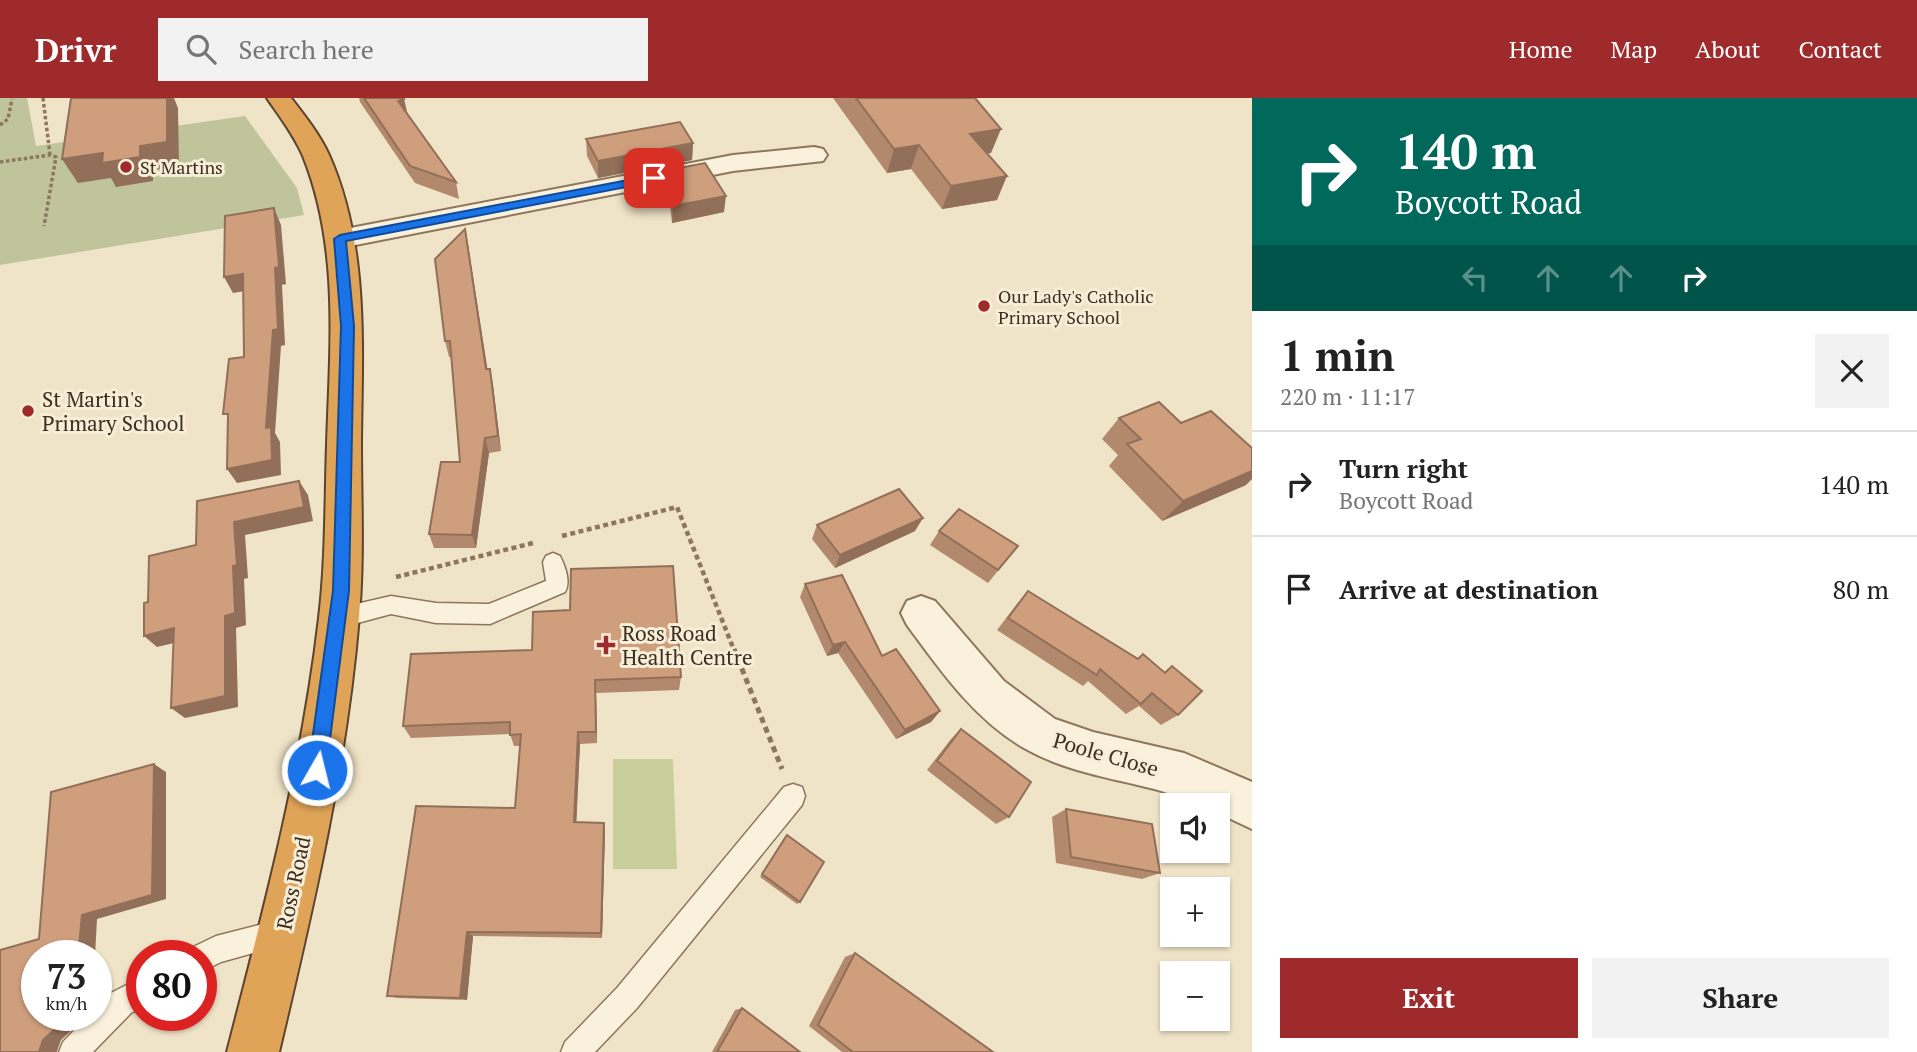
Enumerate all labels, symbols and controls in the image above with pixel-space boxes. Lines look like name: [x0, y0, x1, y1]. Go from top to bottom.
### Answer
search box: [158, 18, 648, 81]
text: Drivr: [35, 28, 116, 71]
icon: search: [182, 30, 220, 68]
text: Search here: [238, 32, 374, 66]
text: Home: [1509, 33, 1573, 65]
text: Map: [1611, 33, 1657, 65]
text: About: [1695, 33, 1761, 65]
text: Contact: [1799, 33, 1882, 65]
text: 140 m: [1395, 118, 1537, 183]
icon: right: [1280, 126, 1371, 217]
pin: [624, 148, 684, 208]
place label: St Martins: [140, 155, 223, 179]
marker: St Martins: [118, 159, 134, 175]
icon: arrive: [635, 159, 673, 197]
text: Boycott Road: [1395, 181, 1582, 223]
icon: left: [1456, 259, 1494, 297]
icon: ahead: [1529, 259, 1567, 297]
icon: ahead: [1602, 259, 1640, 297]
icon: right: [1675, 259, 1713, 297]
place label: Our Lady's Catholic Primary School: [998, 284, 1154, 329]
marker: Our Lady's Catholic Primary School: [976, 298, 992, 314]
text: 1 min: [1280, 327, 1395, 383]
button: close: [1815, 334, 1889, 408]
text: 220 m · 11:17: [1280, 381, 1415, 412]
place label: St Martin's Primary School: [42, 385, 185, 437]
marker: St Martin's Primary School: [20, 403, 36, 419]
text: Turn right: [1339, 451, 1468, 485]
icon: right: [1280, 465, 1318, 503]
text: 140 m: [1819, 467, 1889, 501]
text: Boycott Road: [1339, 485, 1473, 516]
icon: arrive: [1280, 570, 1318, 608]
text: Arrive at destination: [1339, 572, 1598, 606]
text: 80 m: [1833, 572, 1889, 606]
place label: Ross Road Health Centre: [622, 619, 752, 671]
marker: Ross Road Health Centre: [596, 635, 616, 655]
street label: Poole Close: [1050, 726, 1162, 782]
position arrow: [280, 733, 354, 807]
map controls: [1160, 793, 1230, 1031]
button: sound: [1160, 793, 1230, 863]
street label: Ross Road: [269, 833, 317, 932]
button: +: [1160, 877, 1230, 947]
speed limit sign: 80: [126, 940, 217, 1031]
text: 73: [47, 953, 86, 999]
button: Exit: [1280, 958, 1578, 1038]
button: Share: [1592, 958, 1889, 1038]
button: −: [1160, 961, 1230, 1031]
text: km/h: [46, 991, 87, 1015]

